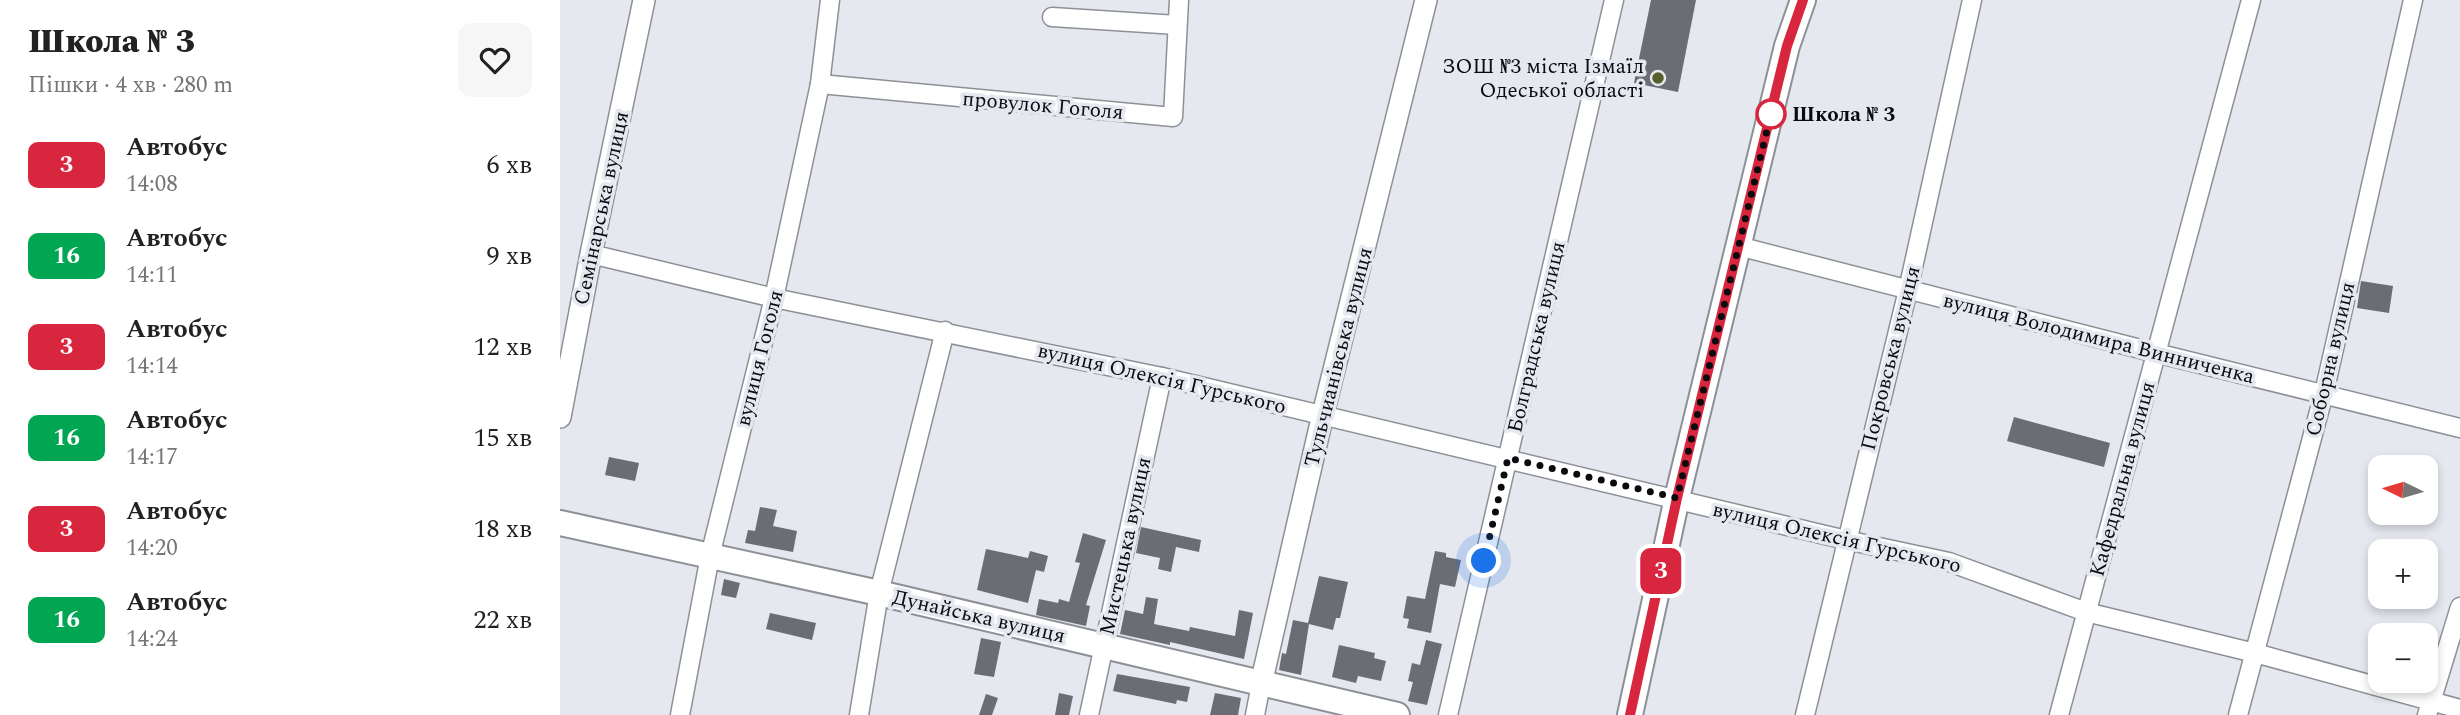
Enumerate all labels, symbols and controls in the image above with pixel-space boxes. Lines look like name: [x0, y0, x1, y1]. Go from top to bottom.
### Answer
text: Школа № 3: [28, 17, 195, 67]
button: heart: [458, 23, 532, 97]
place label: ЗОШ №3 міста Ізмаїл Одеської області: [1442, 51, 1644, 107]
text: Пішки · 4 хв · 280 m: [28, 68, 233, 103]
marker: ЗОШ №3 міста Ізмаїл Одеської області: [1650, 70, 1666, 86]
street label: провулок Гоголя: [961, 83, 1125, 129]
marker: Школа № 3: [1756, 99, 1786, 129]
place label: Школа № 3: [1792, 99, 1895, 131]
street label: Семінарська вулиця: [566, 108, 638, 308]
text: Автобус: [126, 127, 228, 167]
text: 6 хв: [487, 145, 532, 185]
text: 3: [60, 147, 73, 183]
text: 14:08: [126, 167, 178, 202]
text: Автобус: [126, 218, 228, 258]
text: 9 хв: [487, 236, 532, 276]
text: 16: [53, 238, 80, 274]
street label: Болградська вулиця: [1499, 238, 1575, 436]
street label: Тульчианівська вулиця: [1296, 244, 1382, 471]
text: 14:11: [126, 258, 178, 293]
street label: Покровська вулиця: [1853, 263, 1929, 454]
street label: Соборна вулиця: [2298, 279, 2364, 440]
street label: вулиця Володимира Винниченка: [1940, 285, 2259, 393]
street label: вулиця Гоголя: [728, 287, 792, 430]
text: Автобус: [126, 309, 228, 349]
text: 12 хв: [474, 327, 532, 367]
text: 3: [60, 329, 73, 365]
street label: вулиця Олексія Гурського: [1034, 335, 1289, 423]
text: 14:14: [126, 349, 178, 384]
street label: Кафедральна вулиця: [2082, 378, 2164, 580]
text: Автобус: [126, 400, 228, 440]
text: 15 хв: [474, 418, 532, 458]
text: 16: [53, 420, 80, 456]
text: 14:17: [126, 440, 178, 475]
street label: Мистецька вулиця: [1091, 454, 1160, 638]
north arrow: [2368, 455, 2438, 525]
map controls: [2368, 455, 2438, 693]
text: Автобус: [126, 491, 228, 531]
street label: вулиця Олексія Гурського: [1709, 494, 1964, 582]
text: 18 хв: [474, 509, 532, 549]
text: 3: [60, 511, 73, 547]
text: 14:20: [126, 531, 178, 566]
button: +: [2368, 539, 2438, 609]
your location: [1466, 543, 1501, 578]
line badge: 3: [1638, 548, 1684, 594]
text: 3: [1654, 553, 1668, 589]
text: Автобус: [126, 582, 228, 622]
street label: Дунайська вулиця: [889, 582, 1068, 652]
text: 22 хв: [474, 600, 532, 640]
text: 16: [53, 602, 80, 638]
text: 14:24: [126, 622, 178, 657]
button: −: [2368, 623, 2438, 693]

